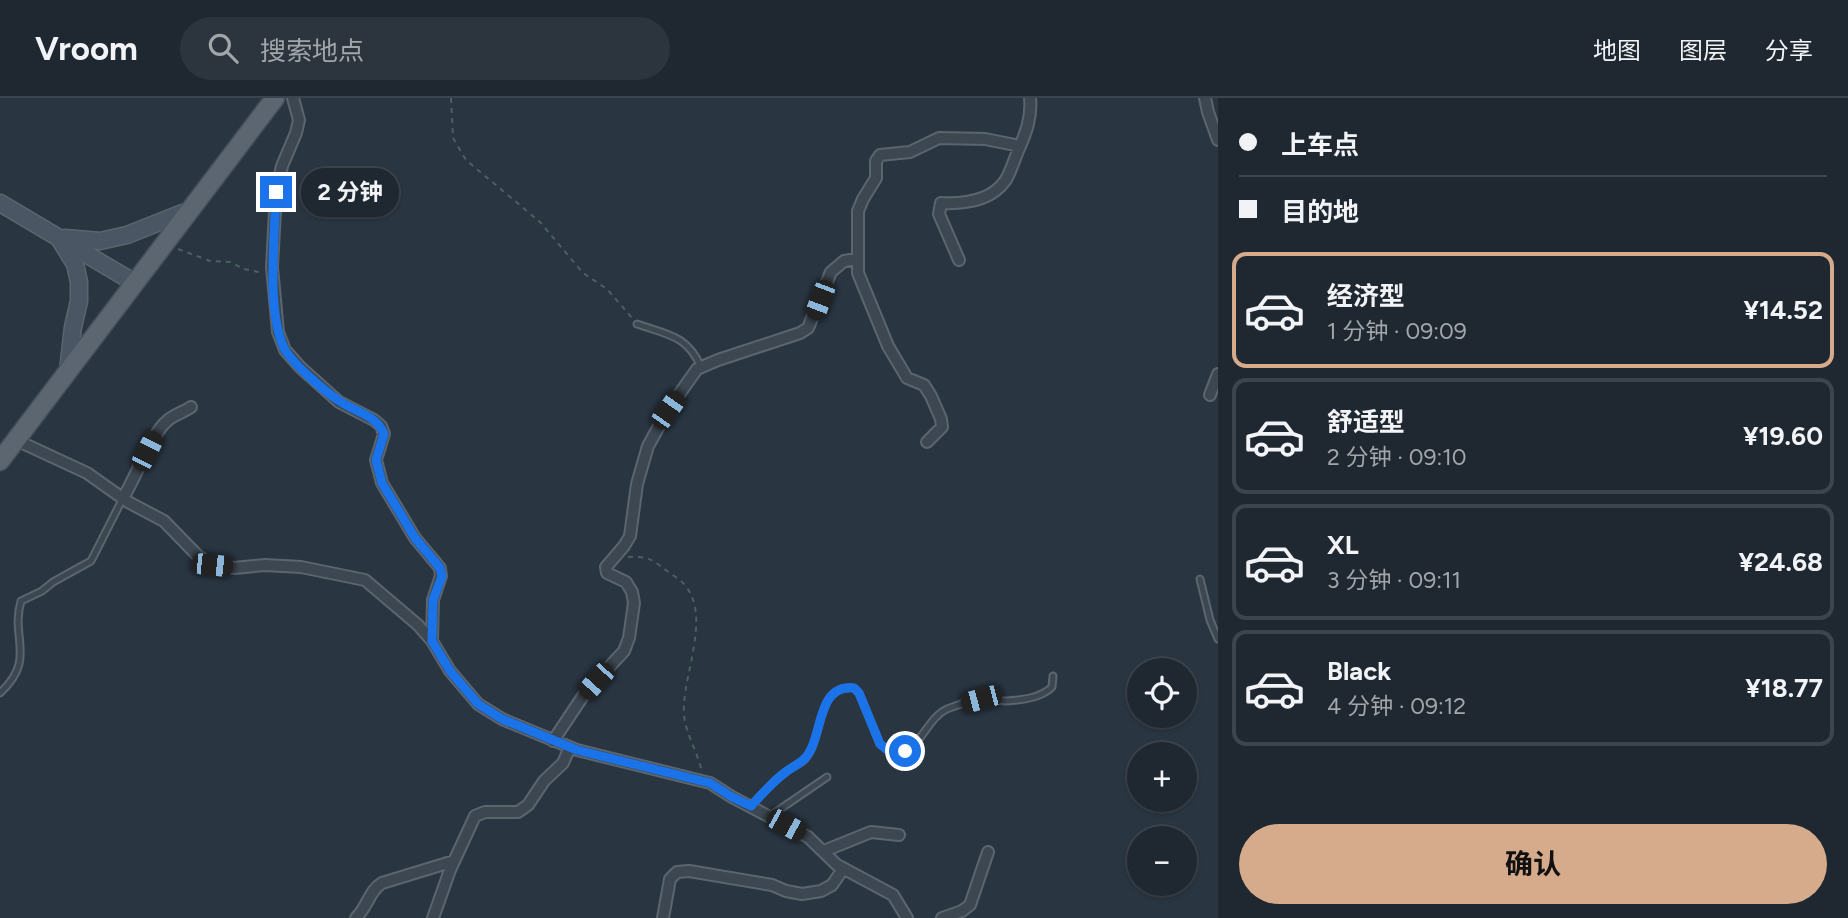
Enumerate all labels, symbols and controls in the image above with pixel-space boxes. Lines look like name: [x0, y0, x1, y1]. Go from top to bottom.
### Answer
search box: [180, 17, 670, 80]
text: Vroom: [35, 29, 138, 68]
icon: search: [204, 29, 242, 67]
text: 搜索地点: [260, 35, 364, 67]
text: 地图: [1593, 36, 1641, 65]
text: 图层: [1679, 36, 1727, 65]
text: 分享: [1765, 36, 1813, 65]
text: 上车点: [1281, 129, 1359, 161]
callout: 2 分钟: [300, 168, 398, 217]
route end: [260, 176, 292, 208]
text: 2 分钟: [318, 178, 382, 206]
text: 目的地: [1281, 196, 1359, 228]
car: [803, 277, 838, 323]
icon: car: [1243, 279, 1306, 342]
text: 经济型: [1327, 280, 1405, 312]
text: ¥14.52: [1743, 294, 1823, 326]
text: 1 分钟 · 09:09: [1327, 317, 1467, 345]
car: [648, 387, 689, 433]
icon: car: [1243, 405, 1306, 468]
text: 舒适型: [1327, 406, 1405, 438]
text: ¥19.60: [1743, 420, 1823, 452]
car: [129, 428, 166, 474]
text: 2 分钟 · 09:10: [1327, 443, 1467, 471]
text: XL: [1327, 529, 1359, 561]
icon: car: [1243, 531, 1306, 594]
text: ¥24.68: [1739, 546, 1823, 578]
car: [191, 552, 234, 578]
text: 3 分钟 · 09:11: [1327, 566, 1461, 594]
text: Black: [1327, 655, 1391, 687]
icon: car: [1243, 657, 1306, 720]
car: [575, 658, 618, 704]
map controls: [1127, 658, 1197, 896]
button: locate: [1127, 658, 1197, 728]
text: ¥18.77: [1745, 672, 1823, 704]
car: [958, 683, 1005, 715]
text: 4 分钟 · 09:12: [1327, 692, 1466, 720]
route start: [889, 735, 921, 767]
button: +: [1127, 742, 1197, 812]
car: [763, 806, 810, 844]
button: 确认: [1239, 824, 1827, 904]
button: −: [1127, 826, 1197, 896]

